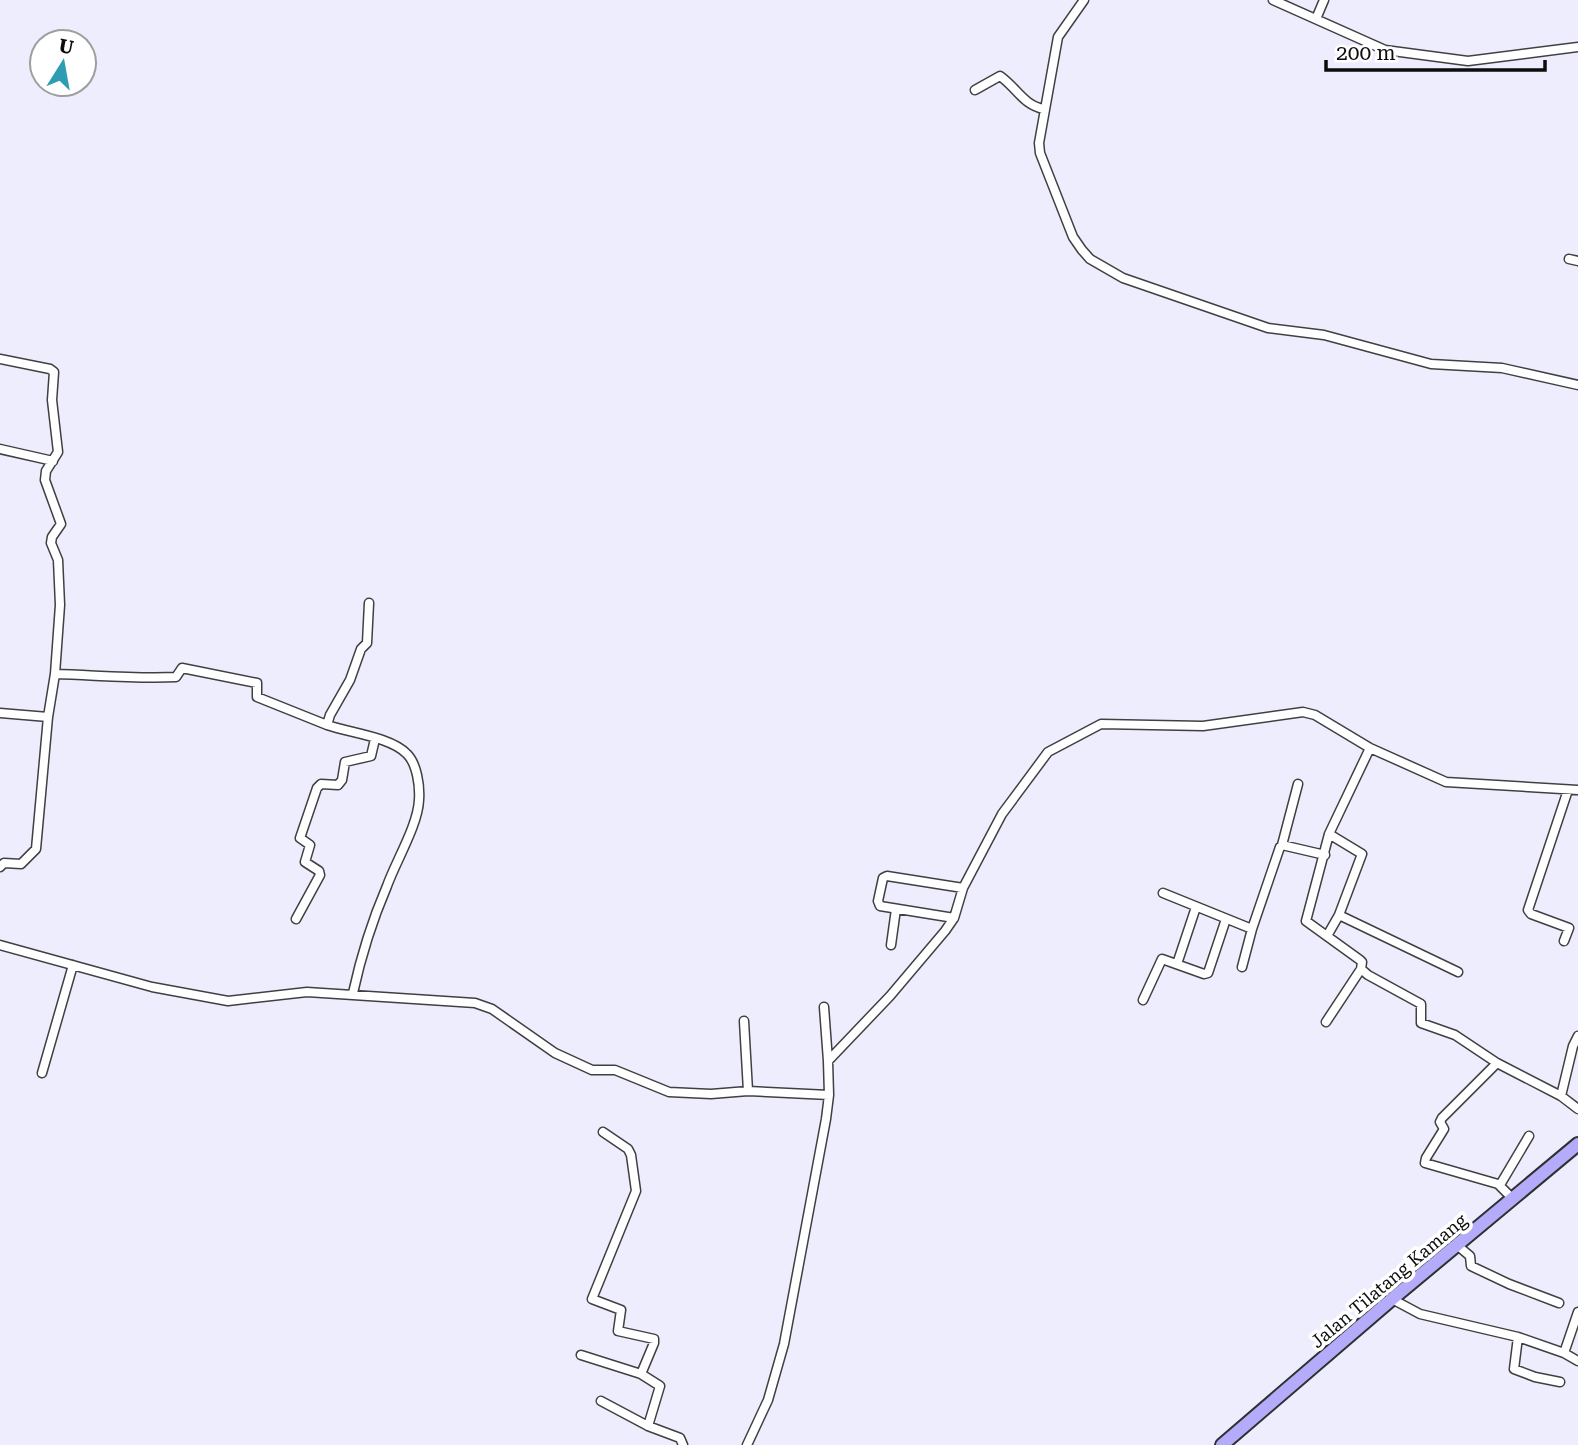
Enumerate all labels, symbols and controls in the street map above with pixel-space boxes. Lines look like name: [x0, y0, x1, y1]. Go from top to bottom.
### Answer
north arrow: [28, 28, 98, 98]
scale bar: [1326, 28, 1545, 72]
text: U: [57, 34, 76, 60]
text: 200 m: [1336, 41, 1396, 65]
street label: Jalan Tilatang Kamang: [1306, 1209, 1472, 1352]

